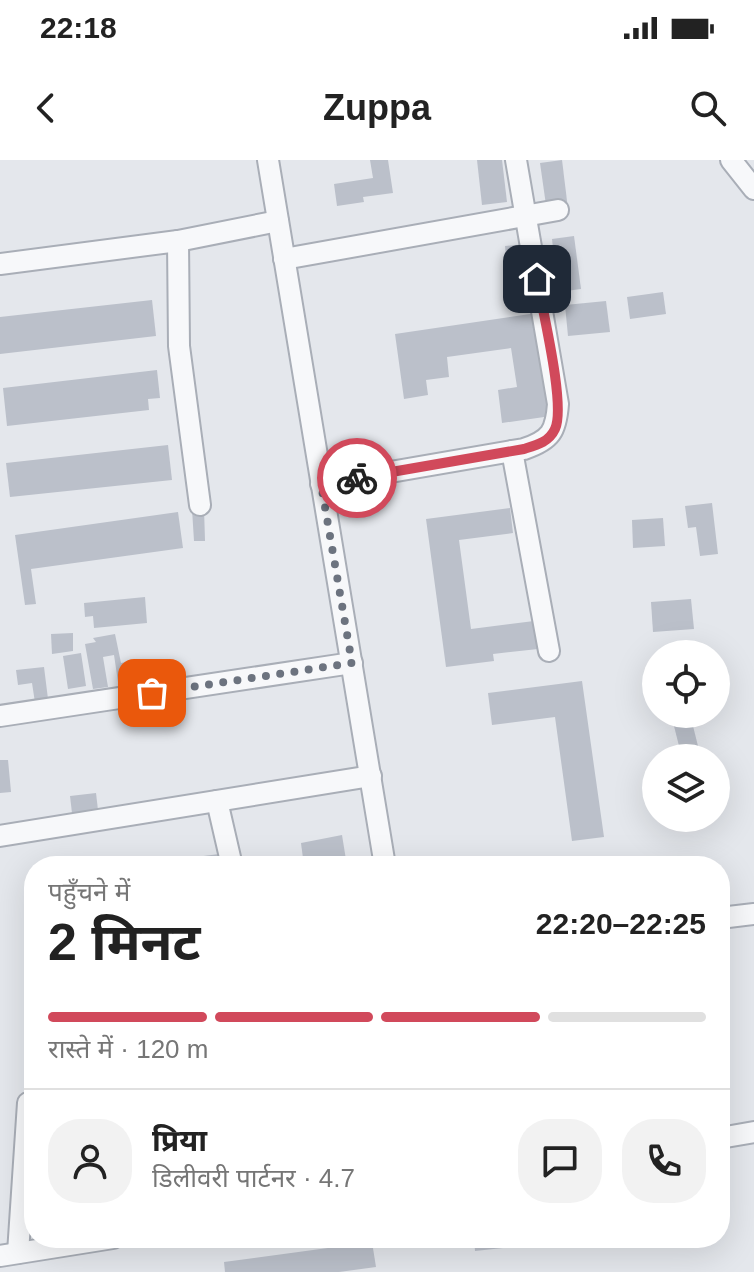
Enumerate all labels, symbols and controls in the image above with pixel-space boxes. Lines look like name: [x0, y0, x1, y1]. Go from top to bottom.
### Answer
text: 22:18: [40, 11, 117, 44]
icon: back: [24, 86, 68, 130]
icon: search: [686, 86, 730, 130]
text: Zuppa: [323, 87, 431, 128]
pin: [503, 245, 571, 313]
icon: home: [515, 257, 559, 301]
courier: [317, 438, 397, 518]
icon: bike: [335, 456, 379, 500]
map controls: [642, 640, 730, 832]
button: locate: [642, 640, 730, 728]
pin: [118, 659, 186, 727]
icon: bag: [130, 671, 174, 715]
button: layers: [642, 744, 730, 832]
text: पहुँचने में: [48, 877, 130, 907]
text: 22:20–22:25: [536, 907, 706, 940]
text: 2 मिनट: [48, 913, 201, 971]
text: रास्ते में · 120 m: [48, 1034, 208, 1064]
button: person: [48, 1119, 132, 1203]
button: chat: [518, 1119, 602, 1203]
button: phone: [622, 1119, 706, 1203]
text: प्रिया: [152, 1124, 207, 1157]
text: डिलीवरी पार्टनर · 4.7: [152, 1163, 355, 1193]

